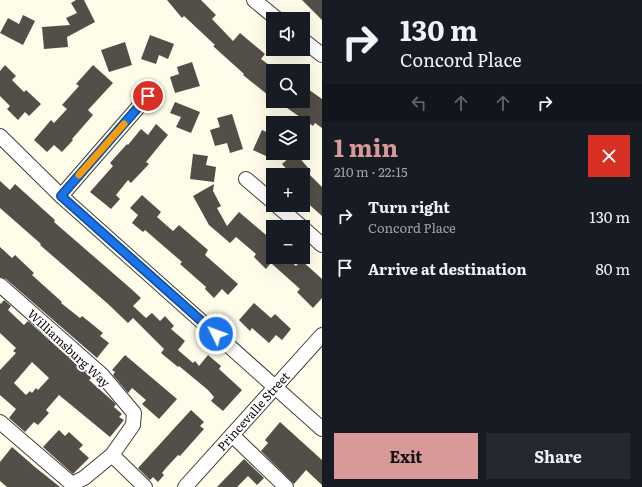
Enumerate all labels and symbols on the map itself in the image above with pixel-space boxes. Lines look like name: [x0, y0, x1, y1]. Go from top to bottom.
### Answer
pin: [131, 79, 165, 113]
street label: Williamsburg Way: [24, 305, 114, 391]
position arrow: [195, 313, 237, 355]
street label: Princevalle Street: [213, 367, 294, 455]

